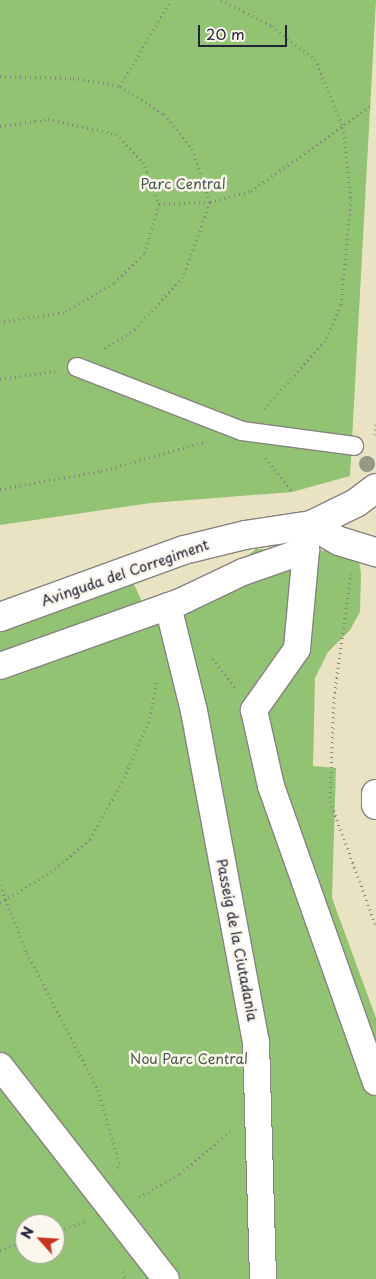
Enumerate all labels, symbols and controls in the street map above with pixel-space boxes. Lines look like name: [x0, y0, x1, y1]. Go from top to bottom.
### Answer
scale bar: [201, 15, 290, 47]
text: 20 m: [206, 22, 245, 45]
park label: Parc Central: [140, 176, 226, 192]
street label: Avinguda del Corregiment: [39, 536, 211, 610]
street label: Passeig de la Ciutadania: [213, 858, 261, 1022]
park label: Nou Parc Central: [130, 1051, 248, 1067]
north arrow: [15, 1214, 65, 1264]
text: N: [15, 1223, 39, 1242]

